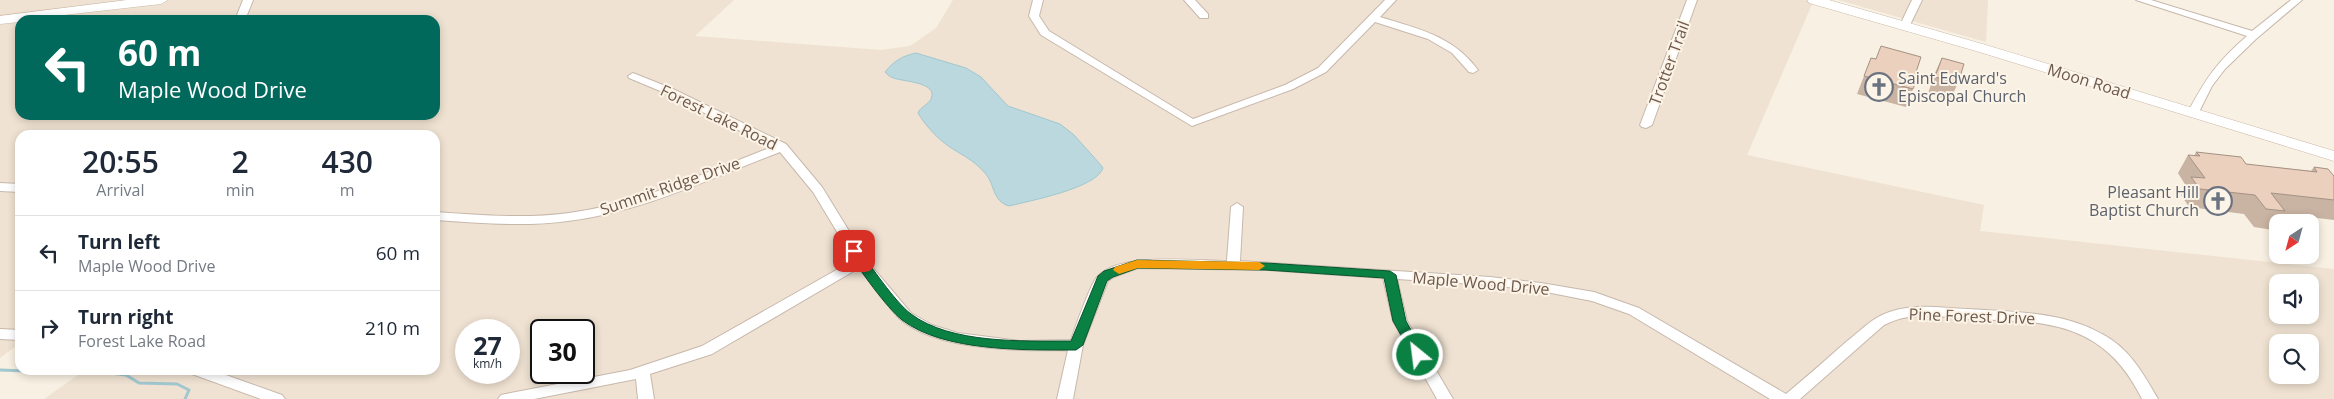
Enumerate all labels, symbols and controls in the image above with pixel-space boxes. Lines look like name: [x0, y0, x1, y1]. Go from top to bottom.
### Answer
street label: Trotter Trail: [1644, 18, 1694, 108]
text: 60 m: [118, 29, 201, 76]
icon: left: [35, 35, 100, 100]
street label: Moon Road: [2045, 58, 2133, 104]
place label: Saint Edward's Episcopal Church: [1898, 67, 2026, 107]
church icon: Saint Edward's Episcopal Church: [1864, 72, 1894, 102]
text: Maple Wood Drive: [118, 74, 307, 104]
street label: Forest Lake Road: [657, 79, 781, 155]
text: 20:55: [82, 141, 159, 182]
text: 2: [232, 141, 249, 182]
text: 430: [322, 141, 373, 182]
street label: Summit Ridge Drive: [597, 152, 743, 220]
text: Arrival: [96, 179, 145, 201]
text: min: [226, 179, 255, 201]
text: m: [340, 179, 355, 201]
place label: Pleasant Hill Baptist Church: [2089, 181, 2199, 221]
church icon: Pleasant Hill Baptist Church: [2203, 186, 2233, 216]
north arrow: [2269, 214, 2319, 264]
map controls: [2269, 214, 2319, 384]
text: Turn left: [78, 229, 160, 255]
pin: [833, 230, 875, 272]
icon: arrive: [840, 237, 868, 265]
icon: left: [35, 239, 63, 267]
text: 60 m: [376, 240, 420, 266]
text: Maple Wood Drive: [78, 255, 215, 277]
street label: Maple Wood Drive: [1412, 266, 1550, 300]
button: sound: [2269, 274, 2319, 324]
street label: Pine Forest Drive: [1908, 303, 2036, 329]
text: Turn right: [78, 304, 173, 330]
icon: right: [35, 314, 63, 342]
text: 210 m: [365, 315, 420, 341]
speed limit sign: 30: [530, 319, 595, 384]
text: 27: [473, 328, 502, 362]
position arrow: [1391, 328, 1443, 380]
text: Forest Lake Road: [78, 330, 206, 352]
button: search: [2269, 334, 2319, 384]
text: km/h: [473, 355, 502, 372]

